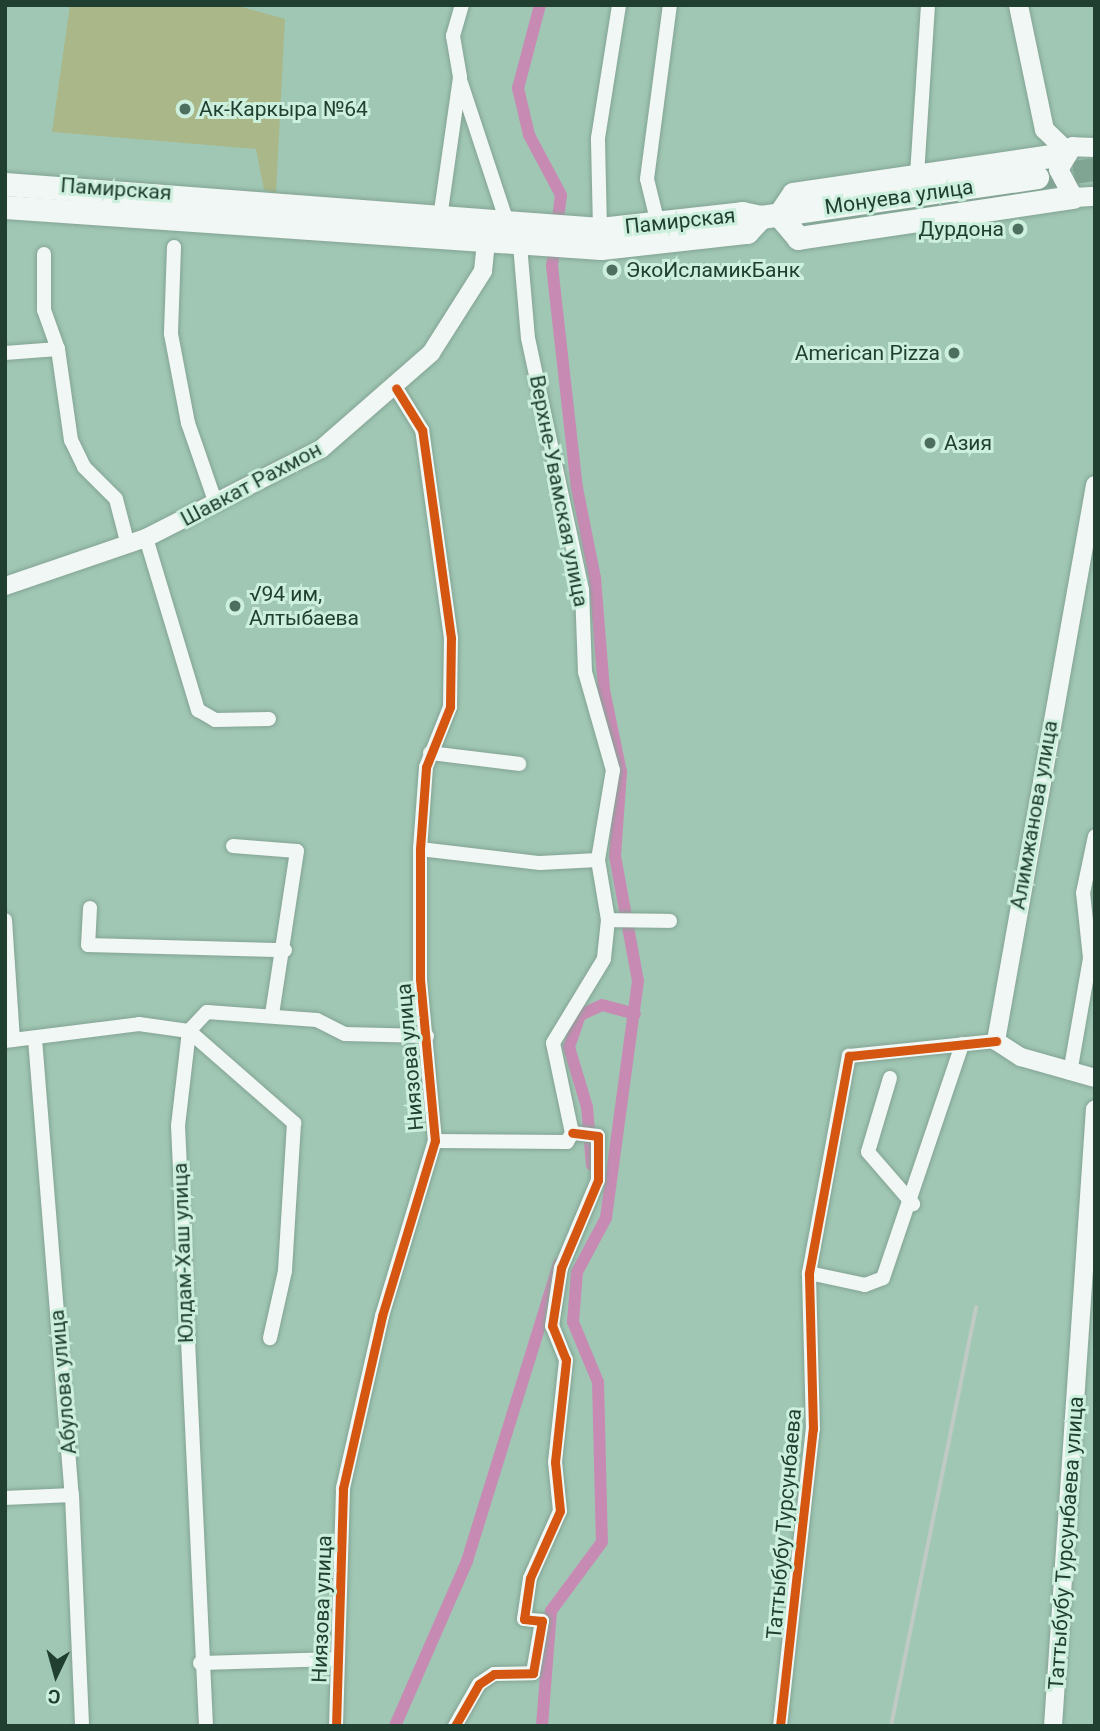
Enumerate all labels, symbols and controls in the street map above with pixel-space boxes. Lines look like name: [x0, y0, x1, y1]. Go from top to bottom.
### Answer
place label: Ак-Каркыра №64: [199, 96, 368, 122]
marker: Ак-Каркыра №64: [177, 101, 193, 117]
street label: Памирская: [60, 173, 172, 205]
street label: Монуева улица: [823, 174, 975, 220]
street label: Памирская: [623, 203, 737, 239]
place label: Дурдона: [918, 216, 1004, 242]
marker: Дурдона: [1010, 221, 1026, 237]
place label: ЭкоИсламикБанк: [626, 257, 800, 283]
marker: ЭкоИсламикБанк: [604, 262, 620, 278]
place label: American Pizza: [795, 340, 940, 366]
marker: American Pizza: [946, 345, 962, 361]
street label: Верхне-Увамская улица: [524, 373, 594, 609]
place label: Азия: [944, 430, 992, 456]
marker: Азия: [922, 435, 938, 451]
street label: Шавкат Рахмон: [176, 436, 326, 532]
place label: √94 им, Алтыбаева: [249, 581, 359, 631]
marker: √94 им, Алтыбаева: [227, 598, 243, 614]
street label: Алимжанова улица: [1005, 718, 1063, 912]
street label: Ниязова улица: [391, 982, 429, 1132]
street label: Юлдам-Хаш улица: [167, 1162, 199, 1344]
street label: Абулова улица: [44, 1309, 82, 1455]
street label: Таттыбубу Турсунбаева улица: [1043, 1395, 1089, 1691]
street label: Таттыбубу Турсунбаева: [761, 1408, 807, 1640]
street label: Ниязова улица: [307, 1535, 337, 1683]
north arrow: [21, 1640, 91, 1710]
text: С: [47, 1684, 61, 1708]

